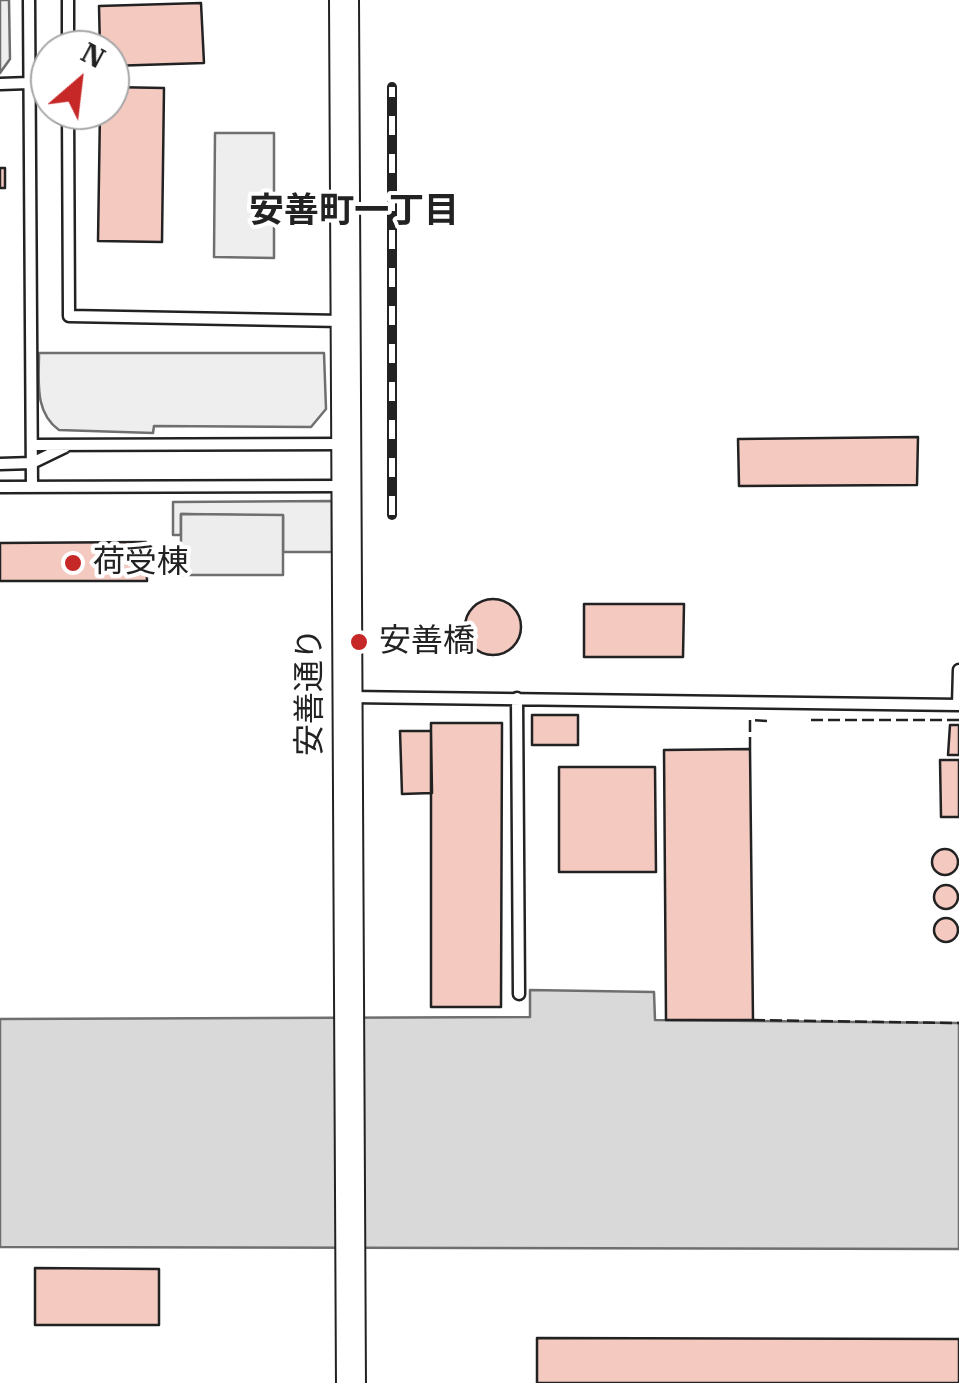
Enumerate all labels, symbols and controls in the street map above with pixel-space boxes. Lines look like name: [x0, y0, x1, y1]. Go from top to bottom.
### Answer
north arrow: [30, 30, 130, 130]
text: N: [75, 33, 112, 76]
district label: 安善町一丁目: [249, 191, 459, 233]
place label: 荷受棟: [93, 544, 189, 582]
marker: 荷受棟: [62, 552, 84, 574]
place label: 安善橋: [379, 623, 475, 661]
street label: 安善通り: [292, 628, 330, 756]
marker: 安善橋: [348, 631, 370, 653]

